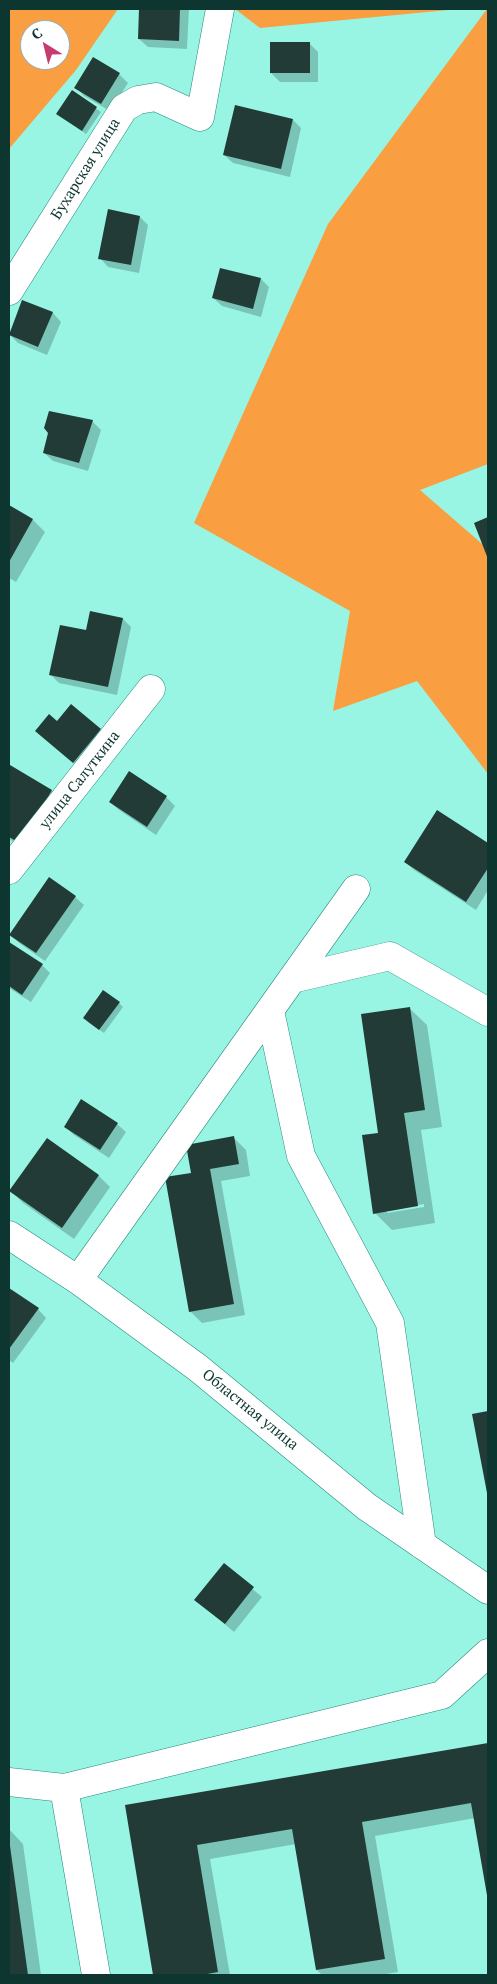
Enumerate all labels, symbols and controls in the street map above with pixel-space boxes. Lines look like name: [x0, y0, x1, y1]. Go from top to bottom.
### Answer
north arrow: [20, 20, 70, 70]
text: С: [27, 23, 46, 44]
street label: Бухарская улица: [48, 115, 124, 223]
street label: улица Салуткина: [36, 727, 124, 833]
street label: Областная улица: [198, 1366, 302, 1454]

